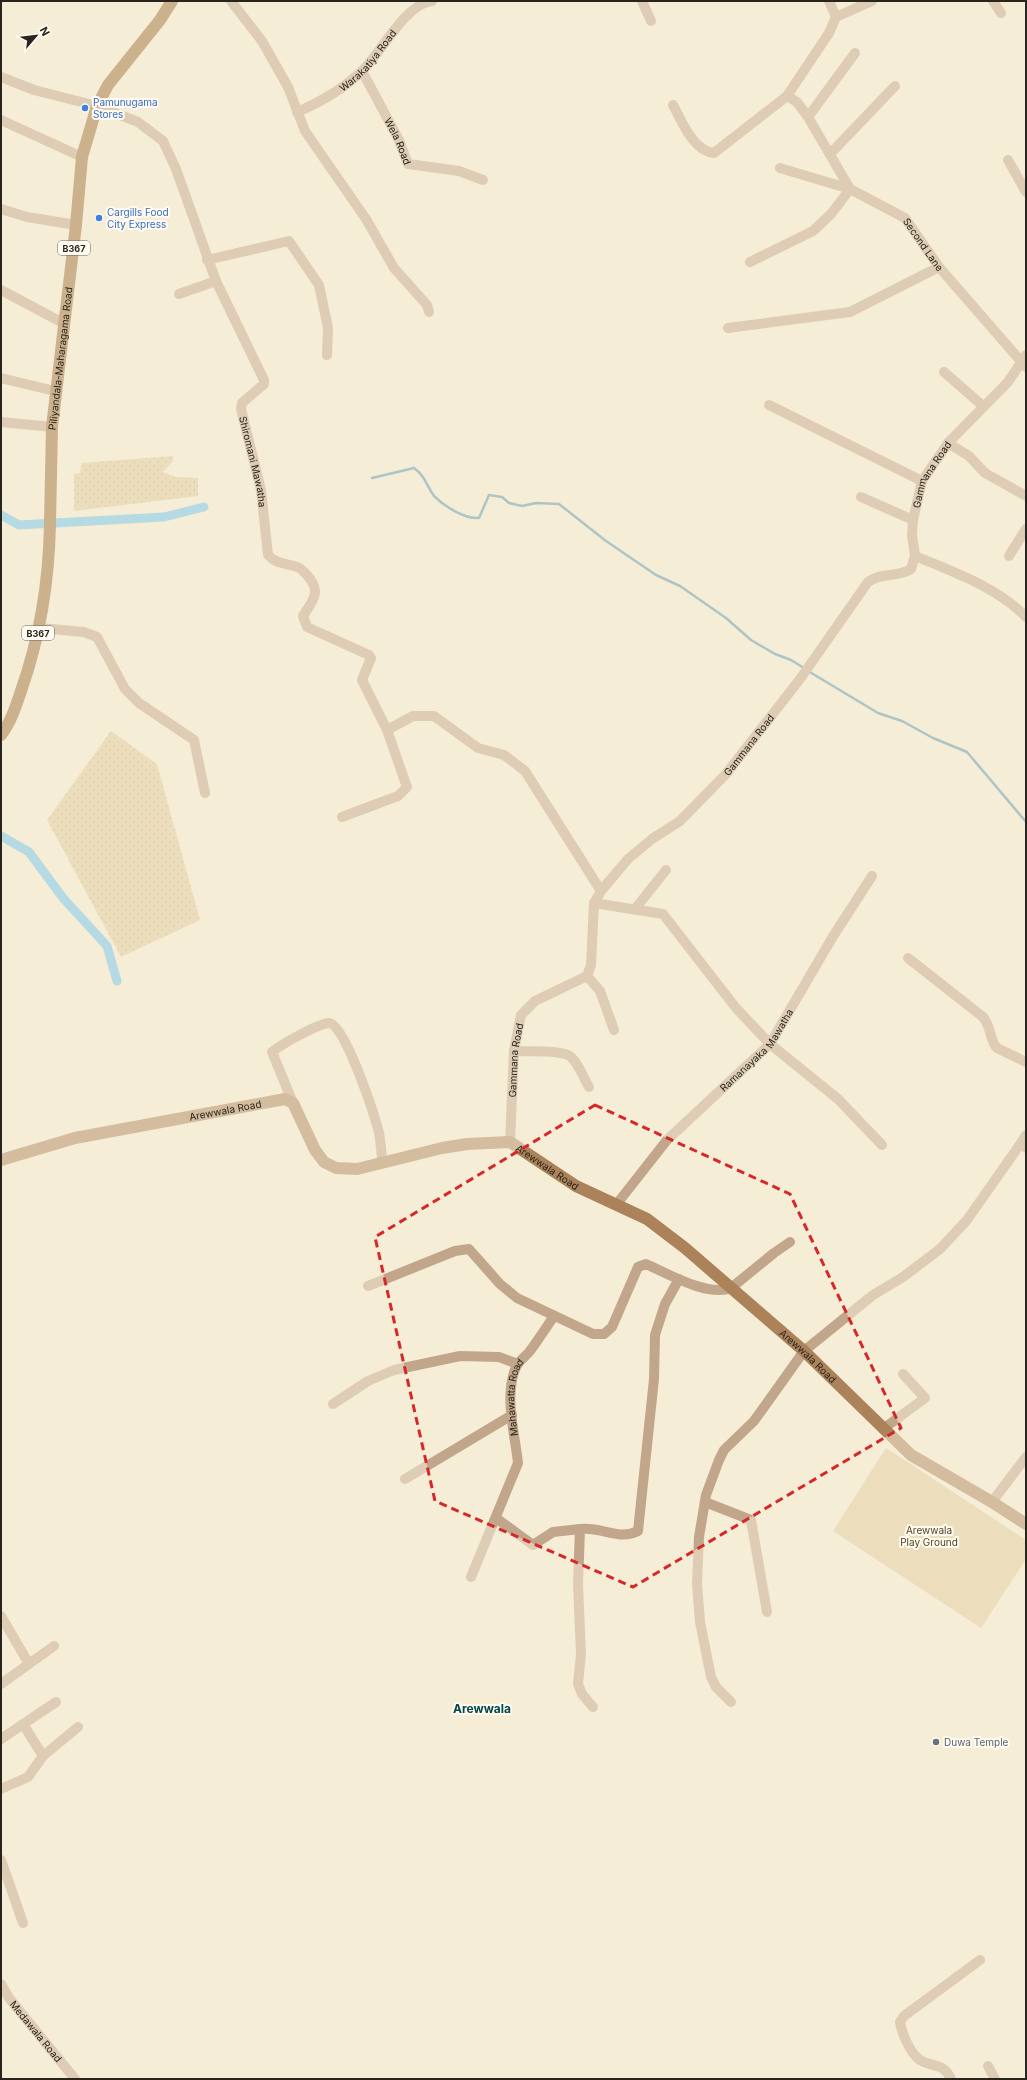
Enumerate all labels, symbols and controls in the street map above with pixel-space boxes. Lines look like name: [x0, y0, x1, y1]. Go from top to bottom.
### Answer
north arrow: [16, 16, 56, 56]
text: N: [37, 24, 53, 38]
street label: Warakatiya Road: [337, 27, 398, 93]
place label: Pamunugama Stores: [93, 96, 158, 120]
marker: Pamunugama Stores: [80, 103, 90, 113]
street label: Wela Road: [382, 116, 414, 166]
place label: Cargills Food City Express: [107, 206, 169, 230]
marker: Cargills Food City Express: [94, 213, 104, 223]
street label: Second Lane: [901, 216, 946, 274]
road number: B367: [58, 241, 90, 255]
street label: Piliyandala-Maharagama Road: [46, 286, 75, 431]
street label: Shiromani Mawatha: [237, 415, 269, 508]
street label: Gammana Road: [910, 439, 954, 509]
road number: B367: [22, 626, 54, 640]
street label: Gammana Road: [721, 712, 776, 778]
street label: Ramanayaka Mawatha: [717, 1007, 795, 1094]
street label: Gammana Road: [506, 1022, 525, 1098]
street label: Arewwala Road: [188, 1098, 262, 1123]
street label: Arewwala Road: [514, 1142, 581, 1192]
street label: Arewwala Road: [777, 1327, 839, 1385]
street label: Mahawatta Road: [504, 1356, 526, 1437]
park label: Arewwala Play Ground: [900, 1524, 958, 1548]
district label: Arewwala: [453, 1701, 511, 1716]
place label: Duwa Temple: [944, 1736, 1009, 1748]
marker: Duwa Temple: [931, 1737, 941, 1747]
street label: Medawala Road: [8, 1998, 65, 2064]

